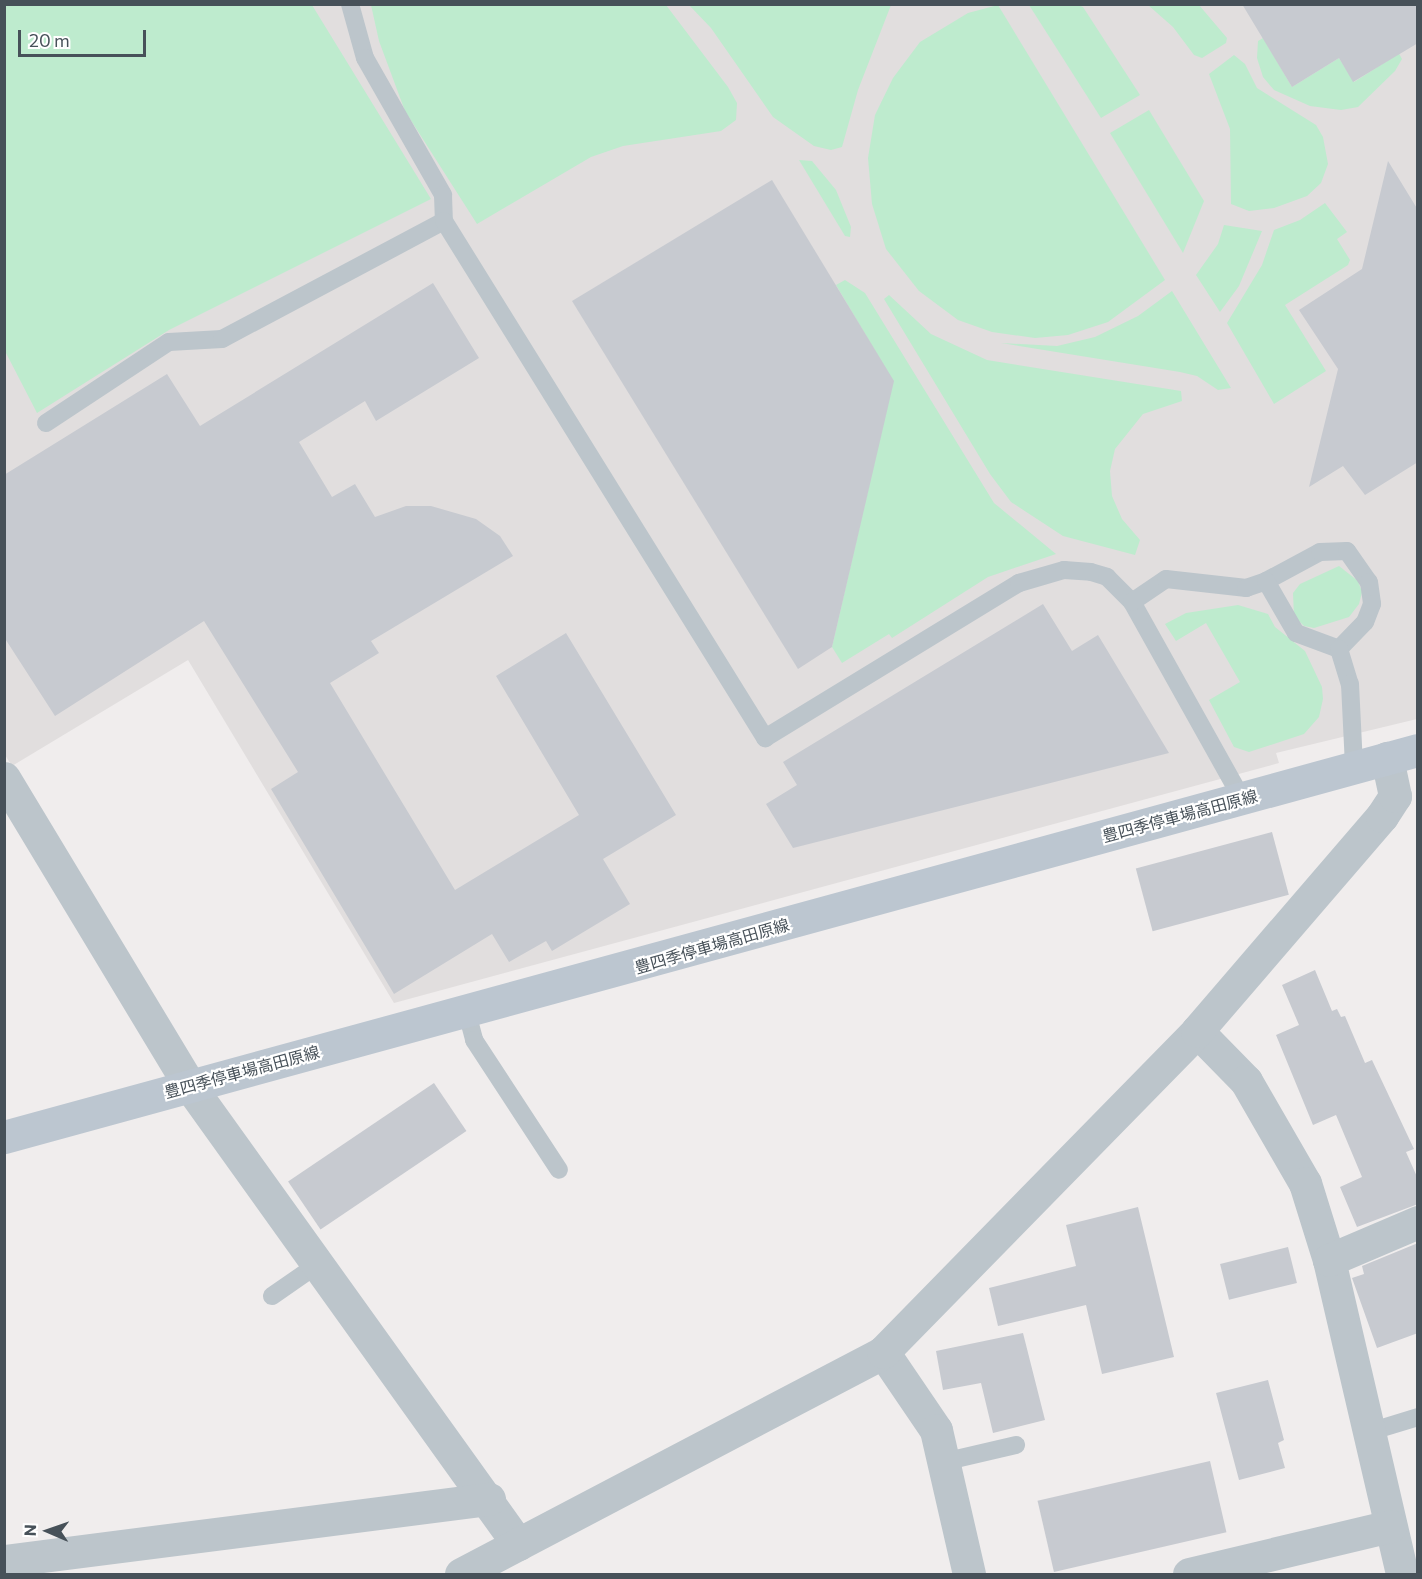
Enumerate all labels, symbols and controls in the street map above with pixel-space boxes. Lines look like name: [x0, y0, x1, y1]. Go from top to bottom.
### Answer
scale bar: [21, 18, 148, 56]
text: 20 m: [29, 29, 70, 51]
street label: 豊四季停車場高田原線: [1100, 786, 1260, 846]
street label: 豊四季停車場高田原線: [632, 915, 792, 977]
street label: 豊四季停車場高田原線: [162, 1042, 322, 1102]
north arrow: [18, 1501, 78, 1561]
text: N: [20, 1524, 39, 1537]

